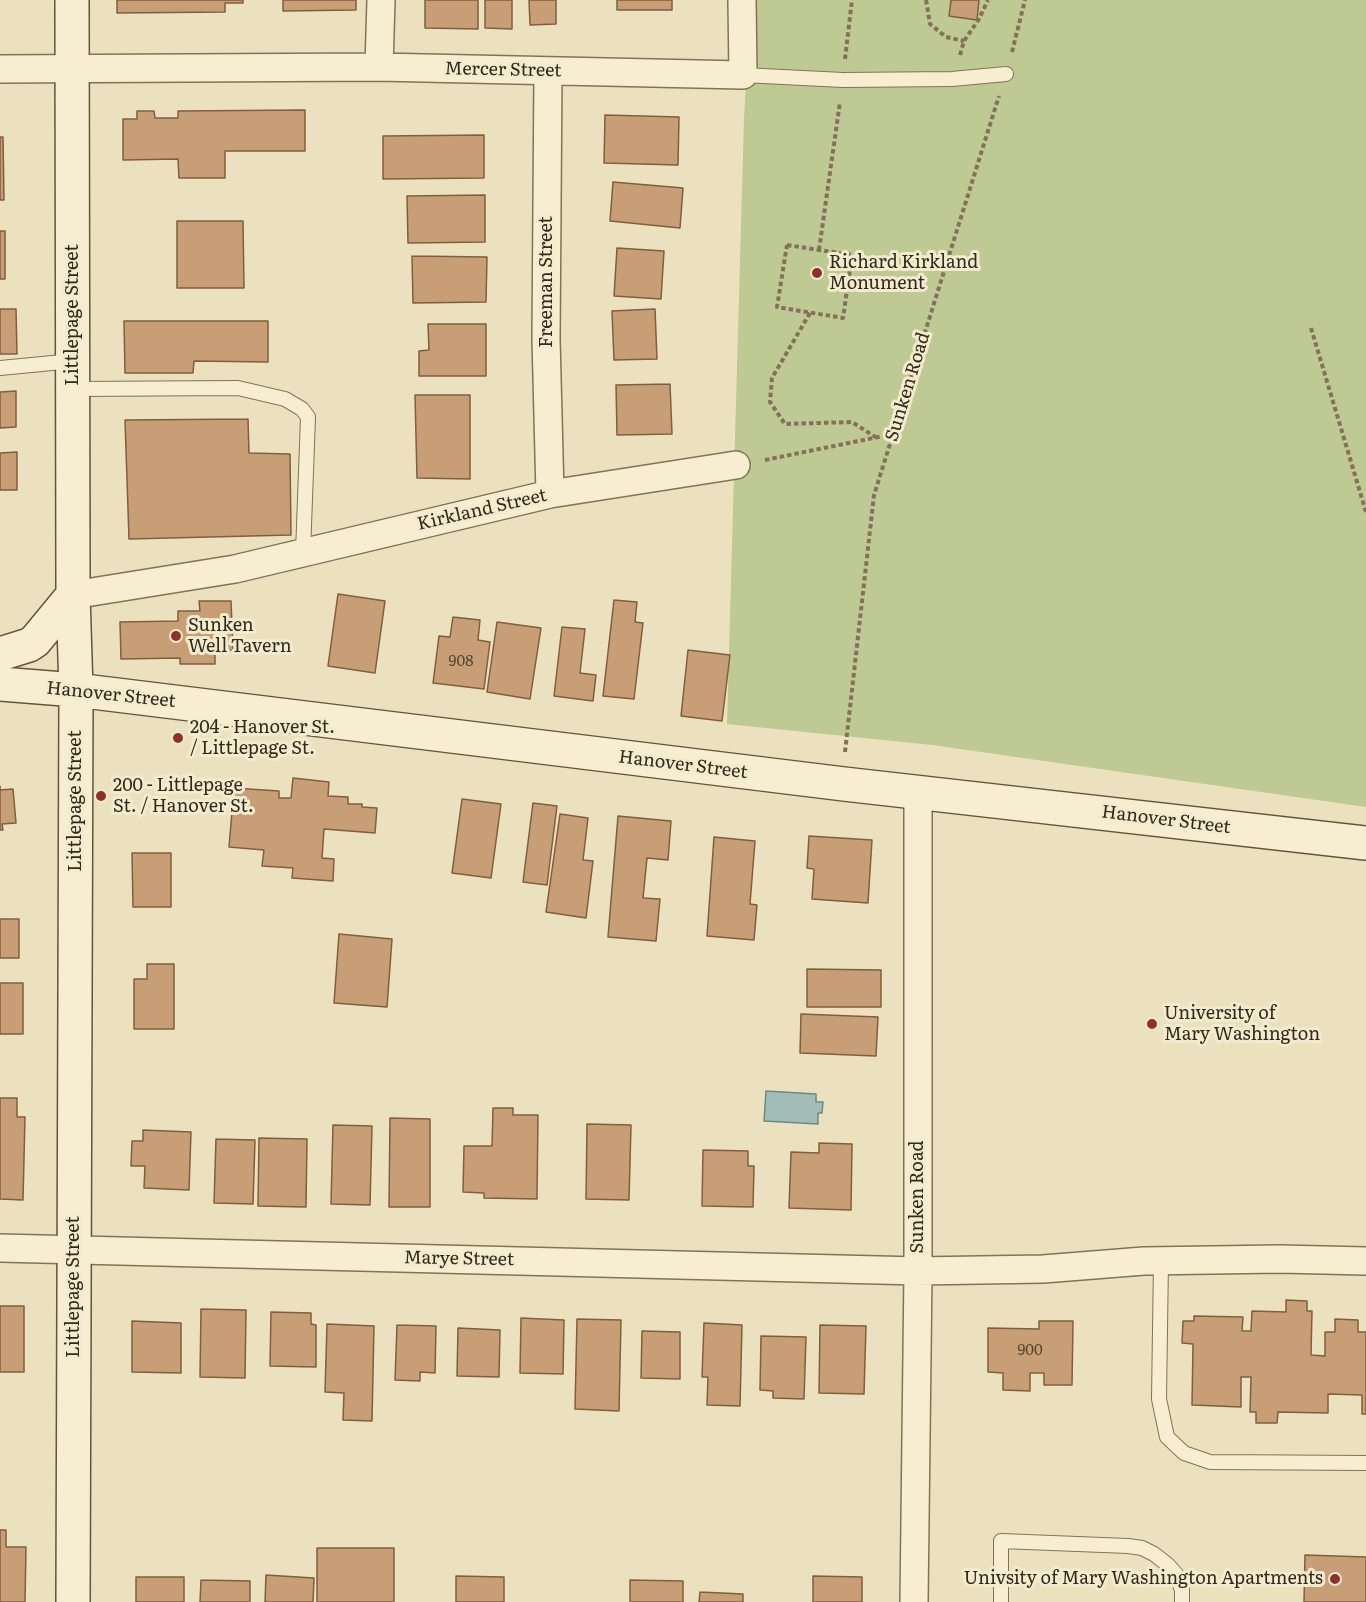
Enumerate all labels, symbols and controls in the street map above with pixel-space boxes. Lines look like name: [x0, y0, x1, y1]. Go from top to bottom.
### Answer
street label: Mercer Street: [444, 58, 562, 82]
street label: Freeman Street: [536, 216, 558, 348]
street label: Littlepage Street: [62, 244, 84, 386]
place label: Richard Kirkland Monument: [829, 252, 978, 294]
marker: Richard Kirkland Monument: [810, 266, 824, 280]
street label: Sunken Road: [881, 330, 935, 444]
street label: Kirkland Street: [415, 485, 549, 535]
place label: Sunken Well Tavern: [188, 615, 292, 658]
marker: Sunken Well Tavern: [169, 629, 183, 643]
house number: 908: [449, 653, 473, 671]
street label: Hanover Street: [45, 677, 177, 713]
place label: 204 - Hanover St. / Littlepage St.: [190, 717, 335, 760]
street label: Littlepage Street: [65, 730, 87, 872]
marker: 204 - Hanover St. / Littlepage St.: [171, 731, 185, 745]
street label: Hanover Street: [617, 746, 749, 784]
place label: 200 - Littlepage St. / Hanover St.: [113, 775, 254, 818]
marker: 200 - Littlepage St. / Hanover St.: [94, 789, 108, 803]
street label: Hanover Street: [1100, 801, 1232, 839]
place label: University of Mary Washington: [1164, 1003, 1320, 1046]
marker: University of Mary Washington: [1145, 1017, 1159, 1031]
street label: Sunken Road: [907, 1140, 929, 1254]
street label: Littlepage Street: [63, 1216, 85, 1358]
street label: Marye Street: [404, 1247, 514, 1271]
house number: 900: [1017, 1342, 1043, 1360]
place label: Univsity of Mary Washington Apartments: [964, 1568, 1323, 1590]
marker: Univsity of Mary Washington Apartments: [1328, 1572, 1342, 1586]

